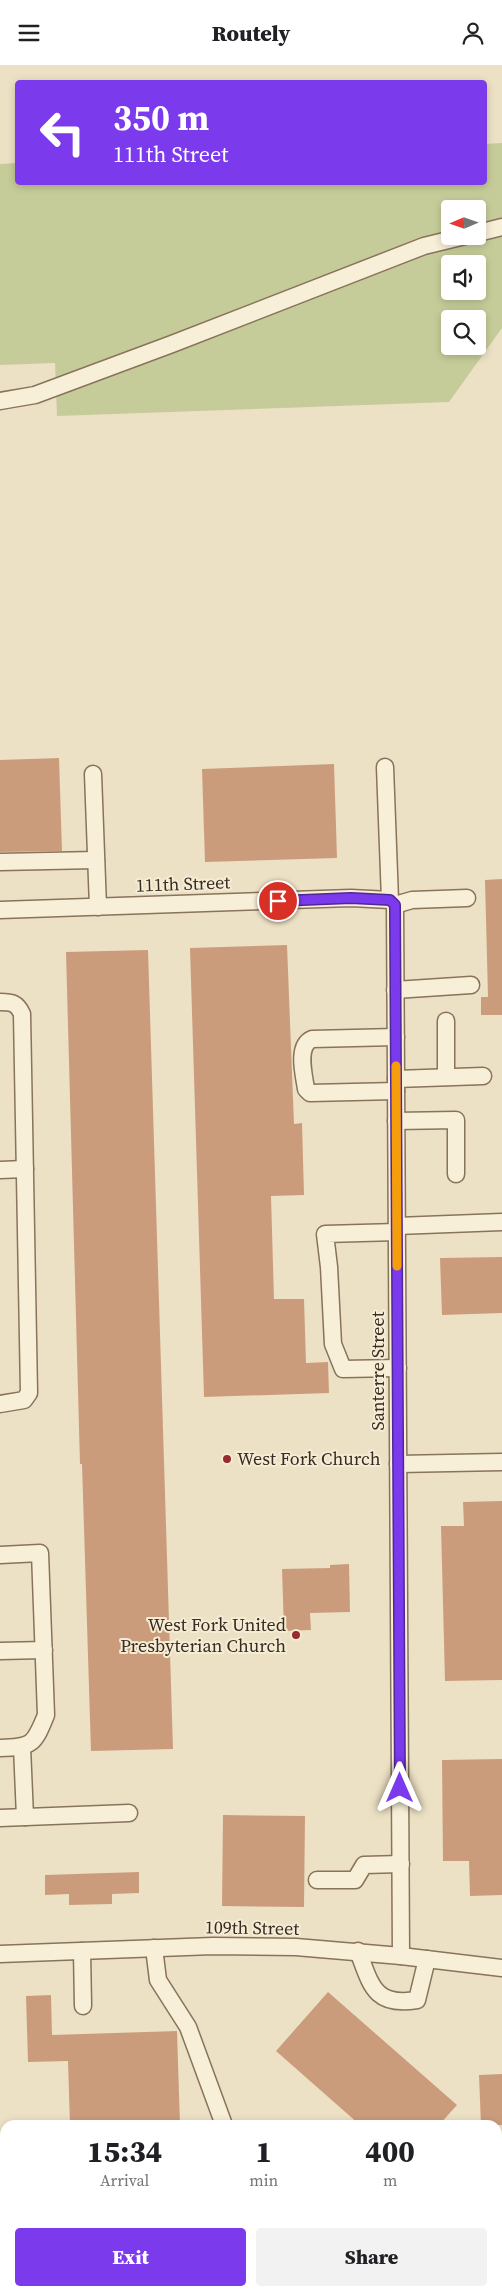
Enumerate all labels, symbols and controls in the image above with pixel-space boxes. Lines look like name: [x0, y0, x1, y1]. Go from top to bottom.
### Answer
text: Routely: [212, 18, 290, 48]
icon: menu: [15, 19, 43, 47]
icon: person: [459, 19, 487, 47]
text: 350 m: [113, 94, 209, 142]
icon: left: [30, 100, 95, 165]
text: 111th Street: [113, 139, 228, 169]
north arrow: [441, 200, 486, 245]
map controls: [441, 200, 486, 355]
button: sound: [441, 255, 486, 300]
button: search: [441, 310, 486, 355]
street label: 111th Street: [135, 869, 231, 898]
pin: [257, 880, 299, 922]
icon: arrive: [264, 887, 292, 915]
street label: Santerre Street: [365, 1311, 390, 1431]
place label: West Fork Church: [237, 1446, 381, 1471]
marker: West Fork Church: [221, 1453, 233, 1465]
place label: West Fork United Presbyterian Church: [120, 1612, 286, 1658]
marker: West Fork United Presbyterian Church: [290, 1629, 302, 1641]
position arrow: [373, 1761, 425, 1813]
street label: 109th Street: [205, 1914, 300, 1941]
text: 15:34: [87, 2131, 162, 2172]
text: 1: [255, 2131, 272, 2172]
text: 400: [365, 2131, 415, 2172]
text: Arrival: [100, 2169, 149, 2191]
text: min: [249, 2169, 278, 2191]
text: m: [383, 2169, 397, 2191]
button: Exit: [15, 2228, 246, 2286]
button: Share: [256, 2228, 487, 2286]

